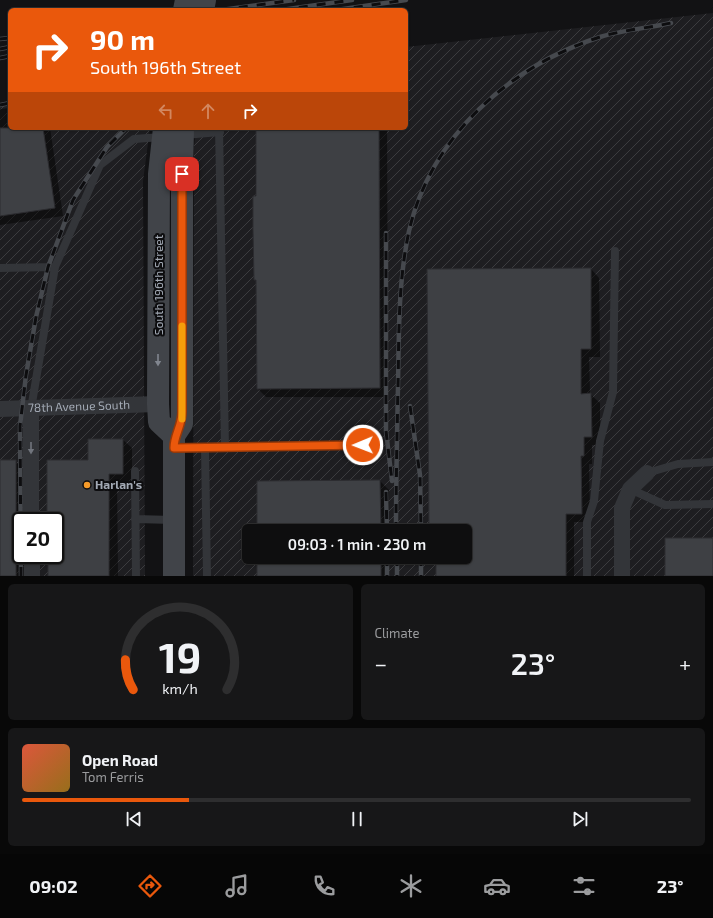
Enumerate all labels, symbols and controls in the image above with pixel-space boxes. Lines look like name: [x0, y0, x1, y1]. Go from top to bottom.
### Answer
text: 90 m: [90, 22, 155, 56]
icon: right: [24, 24, 76, 76]
text: South 196th Street: [90, 56, 241, 78]
icon: left: [155, 100, 177, 122]
icon: ahead: [197, 100, 219, 122]
icon: right: [239, 100, 261, 122]
pin: [165, 157, 199, 191]
icon: arrive: [171, 163, 193, 185]
street label: South 196th Street: [151, 234, 165, 335]
one-way arrow: [155, 354, 161, 367]
street label: 78th Avenue South: [28, 397, 130, 414]
position arrow: [342, 424, 384, 466]
one-way arrow: [28, 442, 34, 455]
place label: Harlan's: [95, 477, 142, 491]
marker: Harlan's: [82, 480, 92, 490]
speed limit sign: 20: [12, 512, 64, 564]
text: 09:03 · 1 min · 230 m: [288, 535, 426, 553]
text: Climate: [375, 625, 419, 641]
text: 19: [159, 631, 202, 681]
text: 23°: [511, 645, 555, 681]
text: −: [375, 650, 387, 676]
text: +: [679, 650, 691, 676]
text: km/h: [163, 680, 198, 697]
text: Open Road: [82, 751, 158, 769]
text: Tom Ferris: [82, 769, 144, 785]
icon: previous: [123, 808, 145, 830]
icon: pause: [346, 808, 368, 830]
icon: next: [569, 808, 591, 830]
icon: directions: [136, 872, 164, 900]
icon: music: [223, 872, 251, 900]
icon: phone: [310, 872, 338, 900]
icon: climate: [397, 872, 425, 900]
icon: car: [483, 872, 511, 900]
icon: filters: [570, 872, 598, 900]
text: 09:02: [29, 875, 78, 897]
text: 23°: [657, 875, 684, 897]

